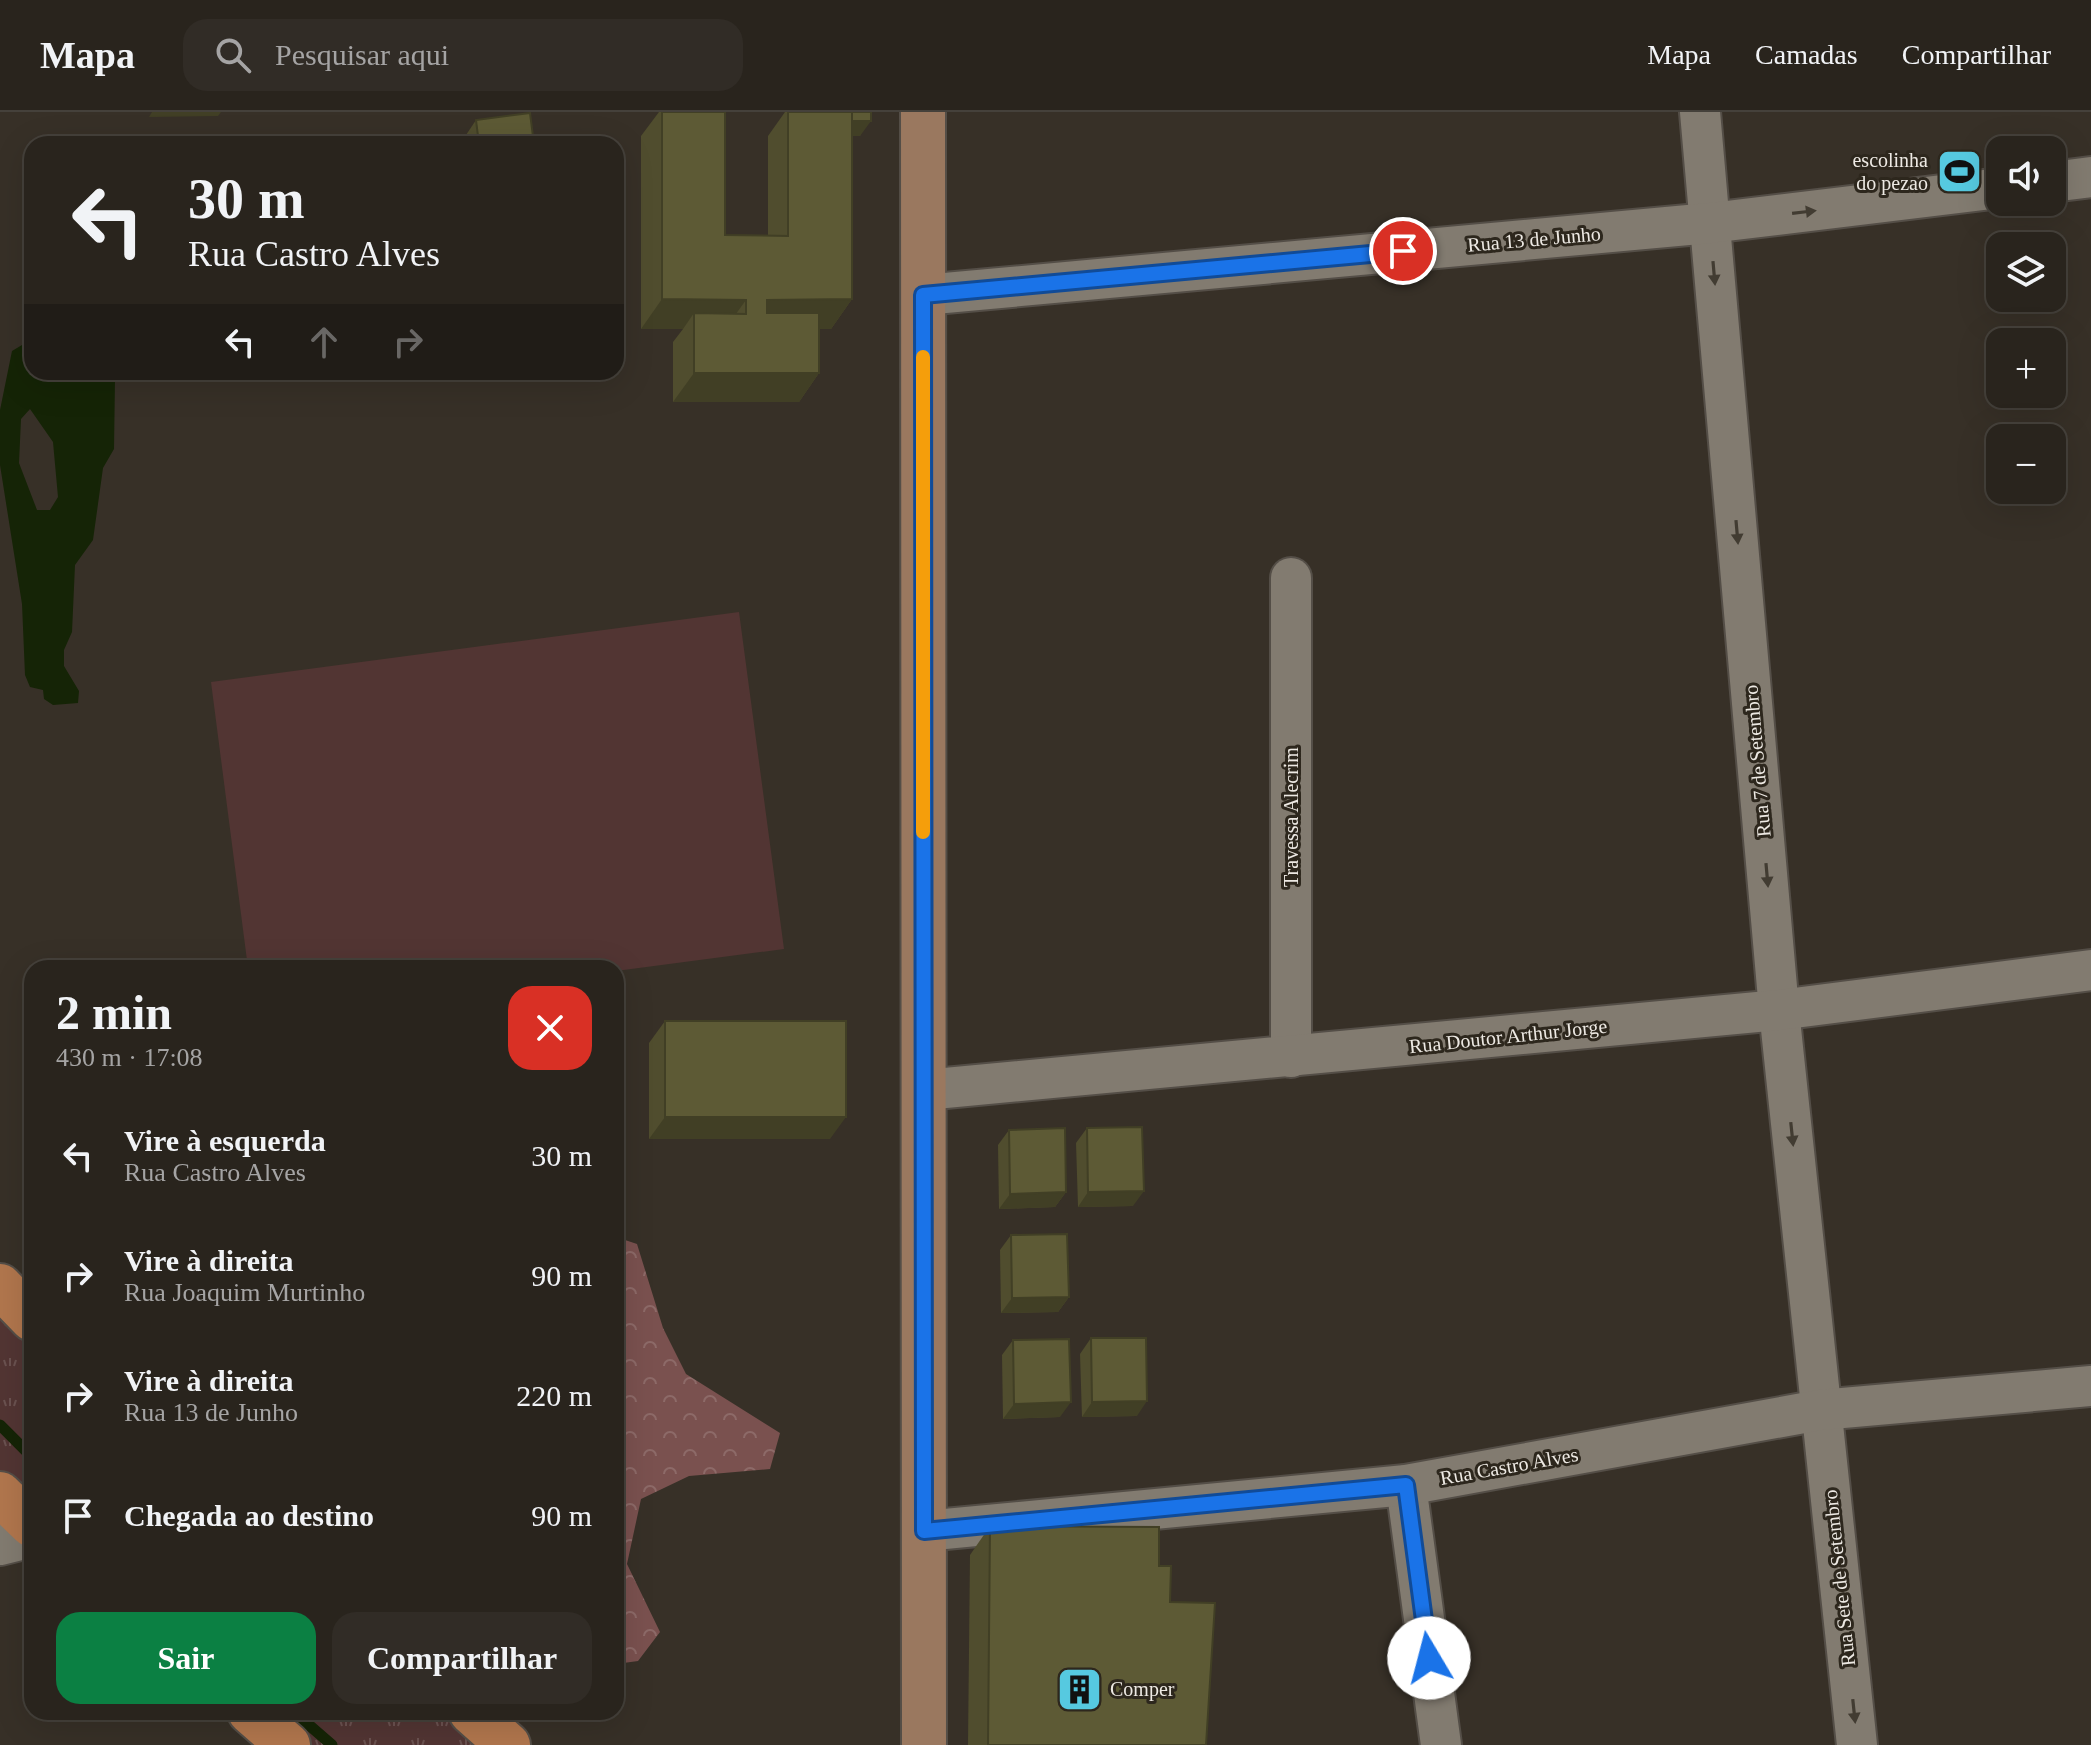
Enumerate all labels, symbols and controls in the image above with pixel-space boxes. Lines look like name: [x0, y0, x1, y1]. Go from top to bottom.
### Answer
search box: [183, 19, 743, 91]
icon: search: [211, 33, 255, 77]
text: Mapa: [40, 34, 135, 76]
text: Pesquisar aqui: [275, 38, 449, 71]
text: Mapa: [1647, 39, 1711, 70]
text: Camadas: [1755, 39, 1858, 70]
text: Compartilhar: [1902, 39, 2051, 70]
map controls: [1986, 136, 2066, 504]
button: sound: [1986, 136, 2066, 216]
sports icon: escolinha do pezao: [1935, 147, 1983, 195]
place label: escolinha do pezao: [1852, 149, 1928, 195]
icon: left: [56, 168, 160, 272]
text: 30 m: [188, 168, 305, 230]
one-way arrow: [1792, 205, 1817, 218]
pin: [1369, 217, 1437, 285]
street label: Rua 13 de Junho: [1466, 222, 1602, 256]
icon: arrive: [1381, 229, 1425, 273]
button: layers: [1986, 232, 2066, 312]
text: Rua Castro Alves: [188, 234, 440, 274]
one-way arrow: [1708, 261, 1721, 286]
icon: left: [218, 320, 262, 364]
icon: ahead: [302, 320, 346, 364]
icon: right: [386, 320, 430, 364]
button: +: [1986, 328, 2066, 408]
button: −: [1986, 424, 2066, 504]
one-way arrow: [1731, 520, 1744, 545]
street label: Rua 7 de Setembro: [1739, 684, 1775, 838]
street label: Travessa Alecrim: [1280, 747, 1302, 887]
one-way arrow: [1761, 863, 1774, 888]
text: 2 min: [56, 986, 172, 1039]
button: close: [508, 986, 592, 1070]
street label: Rua Doutor Arthur Jorge: [1408, 1015, 1608, 1058]
text: 430 m · 17:08: [56, 1043, 203, 1072]
one-way arrow: [1785, 1122, 1798, 1147]
text: Vire à esquerda: [124, 1124, 326, 1157]
icon: left: [56, 1134, 100, 1178]
text: 30 m: [531, 1139, 592, 1172]
text: Rua Castro Alves: [124, 1158, 306, 1187]
text: Vire à direita: [124, 1244, 293, 1277]
icon: right: [56, 1254, 100, 1298]
text: 90 m: [531, 1259, 592, 1292]
text: Rua Joaquim Murtinho: [124, 1278, 365, 1307]
text: Vire à direita: [124, 1364, 293, 1397]
icon: right: [56, 1374, 100, 1418]
text: 220 m: [516, 1379, 592, 1412]
text: Rua 13 de Junho: [124, 1398, 298, 1427]
street label: Rua Castro Alves: [1438, 1443, 1580, 1489]
street label: Rua Sete de Setembro: [1819, 1489, 1859, 1667]
icon: arrive: [56, 1494, 100, 1538]
text: Chegada ao destino: [124, 1499, 374, 1532]
text: 90 m: [531, 1499, 592, 1532]
button: Sair: [56, 1612, 316, 1704]
button: Compartilhar: [332, 1612, 592, 1704]
position arrow: [1387, 1616, 1471, 1700]
building icon: Comper: [1055, 1665, 1103, 1713]
place label: Comper: [1110, 1678, 1175, 1701]
one-way arrow: [1847, 1698, 1860, 1723]

